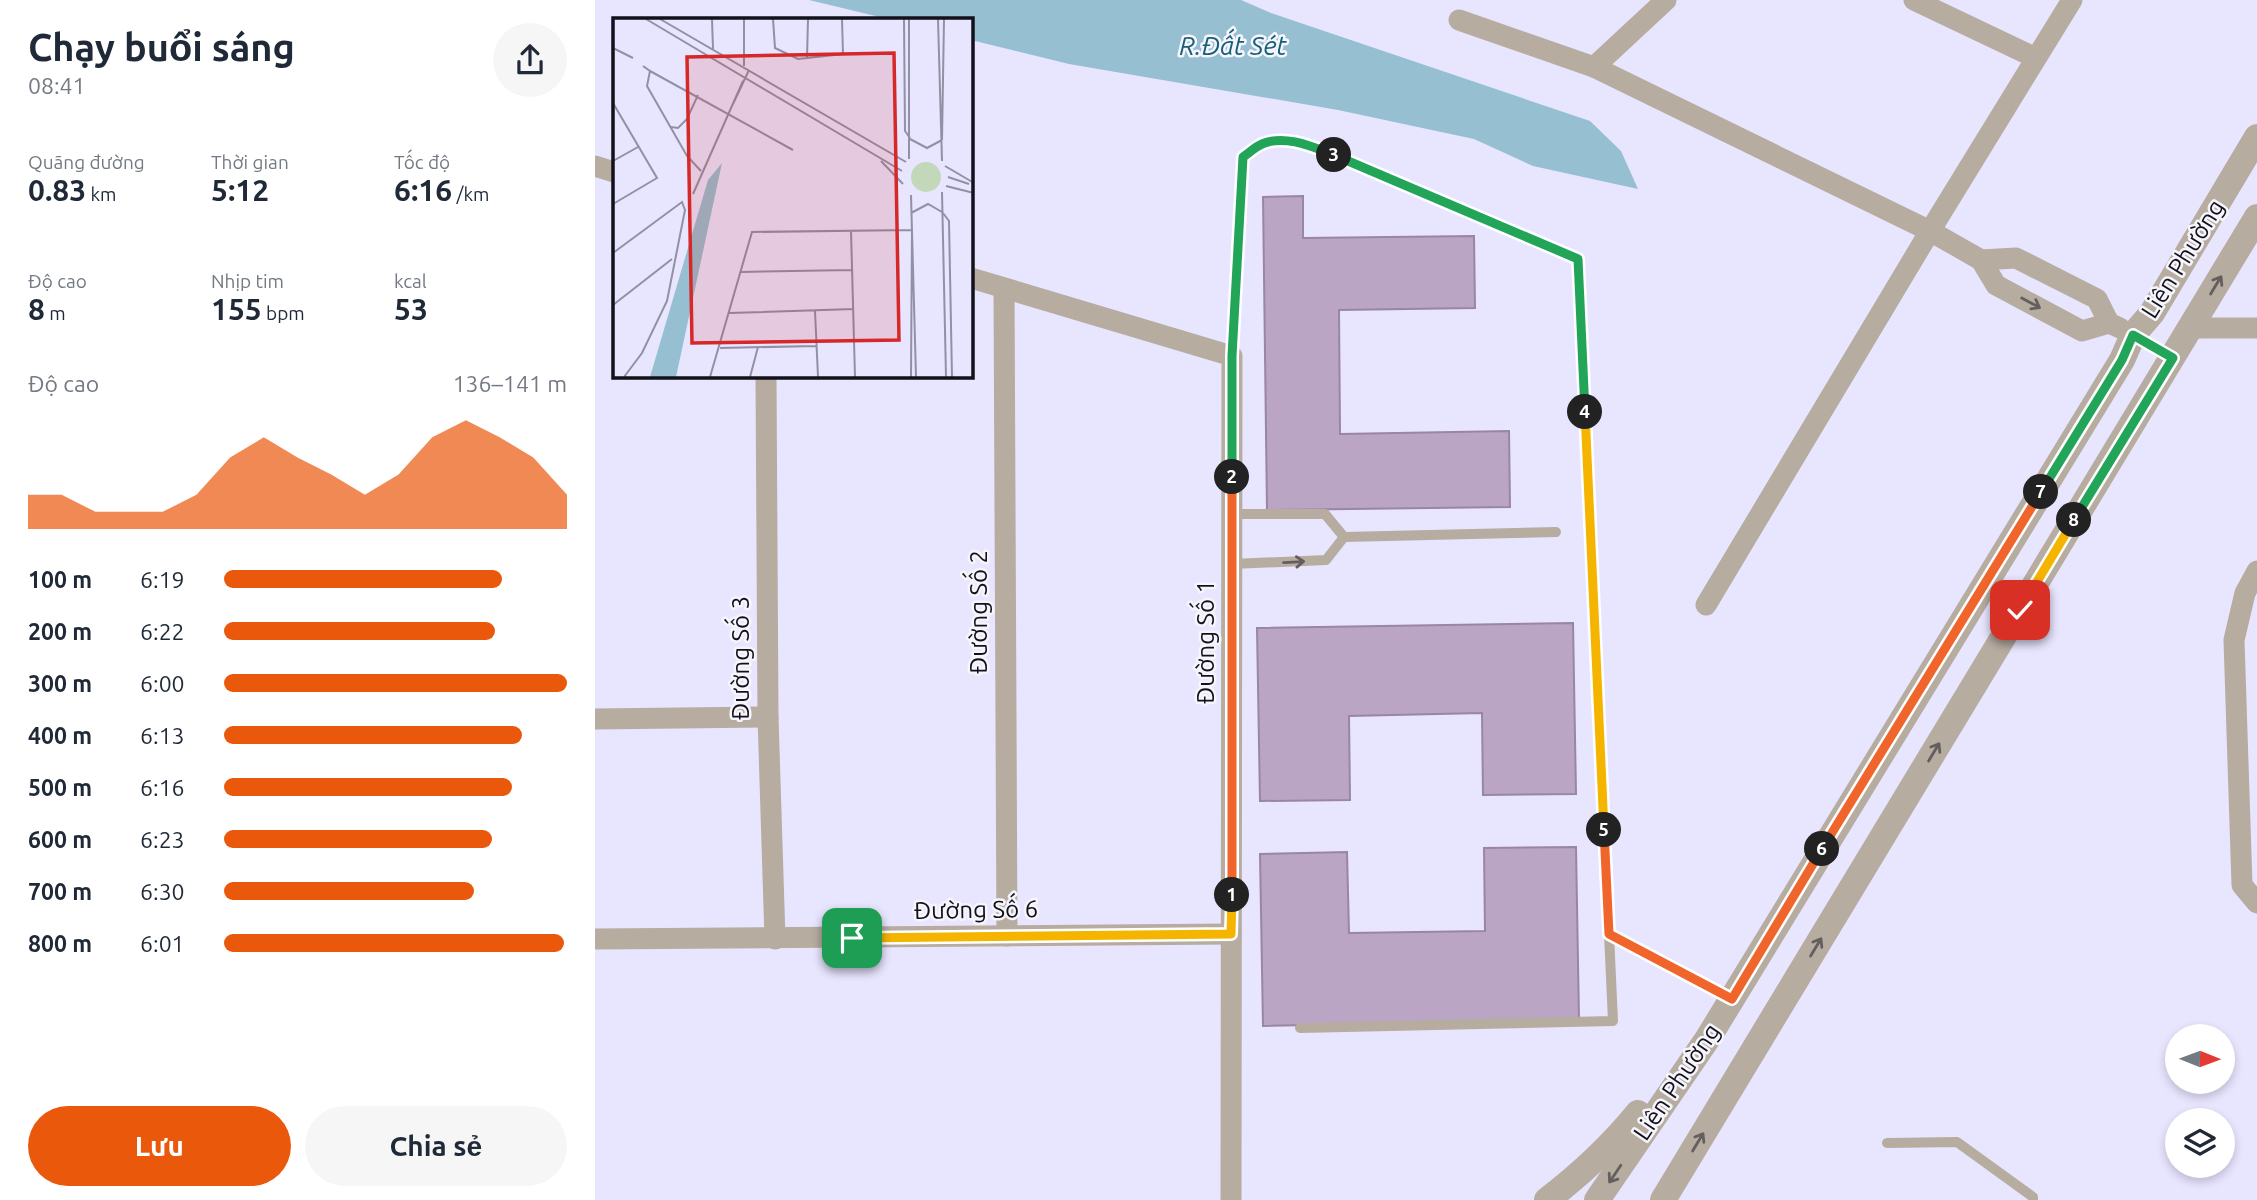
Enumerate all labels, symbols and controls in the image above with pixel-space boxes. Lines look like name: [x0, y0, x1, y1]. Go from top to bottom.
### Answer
inset map: [613, 18, 973, 378]
button: share: [493, 23, 567, 97]
text: Chạy buổi sáng: [28, 26, 295, 68]
water label: R.Đất Sét: [1179, 28, 1288, 60]
text: 08:41: [28, 73, 86, 98]
pin: 3: [1317, 138, 1351, 172]
text: 3: [1328, 143, 1339, 165]
text: Quãng đường: [28, 151, 145, 173]
text: Thời gian: [211, 151, 289, 173]
text: Tốc độ: [394, 151, 450, 173]
text: 0.83: [28, 173, 86, 207]
text: 5:12: [211, 173, 269, 207]
text: 6:16: [394, 173, 452, 207]
text: km: [86, 183, 116, 205]
text: /km: [452, 183, 490, 205]
street label: Liên Phường: [2136, 195, 2230, 323]
text: Độ cao: [28, 270, 87, 292]
text: Nhịp tim: [211, 270, 284, 292]
text: kcal: [394, 270, 427, 292]
one-way arrow: [2209, 275, 2223, 295]
text: 8: [28, 292, 45, 326]
text: 155: [211, 292, 262, 326]
text: 53: [394, 292, 428, 326]
one-way arrow: [2020, 297, 2041, 310]
text: m: [45, 302, 66, 324]
text: bpm: [262, 302, 305, 324]
text: Độ cao: [28, 371, 99, 396]
text: 136–141 m: [453, 371, 567, 396]
pin: 4: [1567, 394, 1602, 430]
text: 4: [1579, 400, 1590, 422]
pin: 2: [1215, 460, 1249, 494]
text: 2: [1226, 465, 1237, 487]
pin: 7: [2023, 475, 2059, 510]
text: 7: [2035, 480, 2046, 502]
pin: 8: [2057, 503, 2091, 538]
text: 8: [2068, 508, 2079, 530]
street label: Đường Số 2: [961, 550, 992, 674]
one-way arrow: [1282, 555, 1305, 568]
text: 100 m: [28, 567, 92, 592]
text: 6:19: [140, 567, 185, 592]
street label: Đường Số 1: [1188, 580, 1219, 704]
pin: [1990, 580, 2050, 640]
icon: check: [2001, 591, 2039, 629]
street label: Đường Số 3: [723, 596, 754, 720]
text: 200 m: [28, 619, 92, 644]
text: 6:22: [140, 619, 185, 644]
text: 300 m: [28, 671, 92, 696]
text: 6:00: [140, 671, 185, 696]
text: 400 m: [28, 723, 92, 748]
text: 6:13: [140, 723, 185, 748]
one-way arrow: [1927, 743, 1941, 763]
text: 500 m: [28, 775, 92, 800]
text: 6:16: [140, 775, 185, 800]
pin: 5: [1587, 812, 1621, 848]
text: 5: [1598, 818, 1609, 840]
text: 600 m: [28, 827, 92, 852]
text: 6:23: [140, 827, 185, 852]
pin: 6: [1805, 832, 1839, 866]
text: 6: [1816, 837, 1827, 859]
pin: 1: [1215, 878, 1249, 912]
text: 700 m: [28, 879, 92, 904]
text: 6:30: [140, 879, 185, 904]
text: 1: [1226, 883, 1237, 905]
street label: Đường Số 6: [914, 891, 1038, 924]
pin: [822, 908, 882, 968]
icon: arrive: [833, 919, 871, 957]
text: 800 m: [28, 931, 92, 956]
text: 6:01: [140, 931, 185, 956]
one-way arrow: [1809, 937, 1823, 957]
street label: Liên Phường: [1628, 1018, 1725, 1145]
north arrow: [2165, 1024, 2235, 1094]
map controls: [2165, 1024, 2235, 1178]
button: Lưu: [28, 1106, 291, 1186]
button: Chia sẻ: [305, 1106, 567, 1186]
button: layers: [2165, 1108, 2235, 1178]
one-way arrow: [1692, 1132, 1706, 1152]
one-way arrow: [1608, 1163, 1622, 1183]

